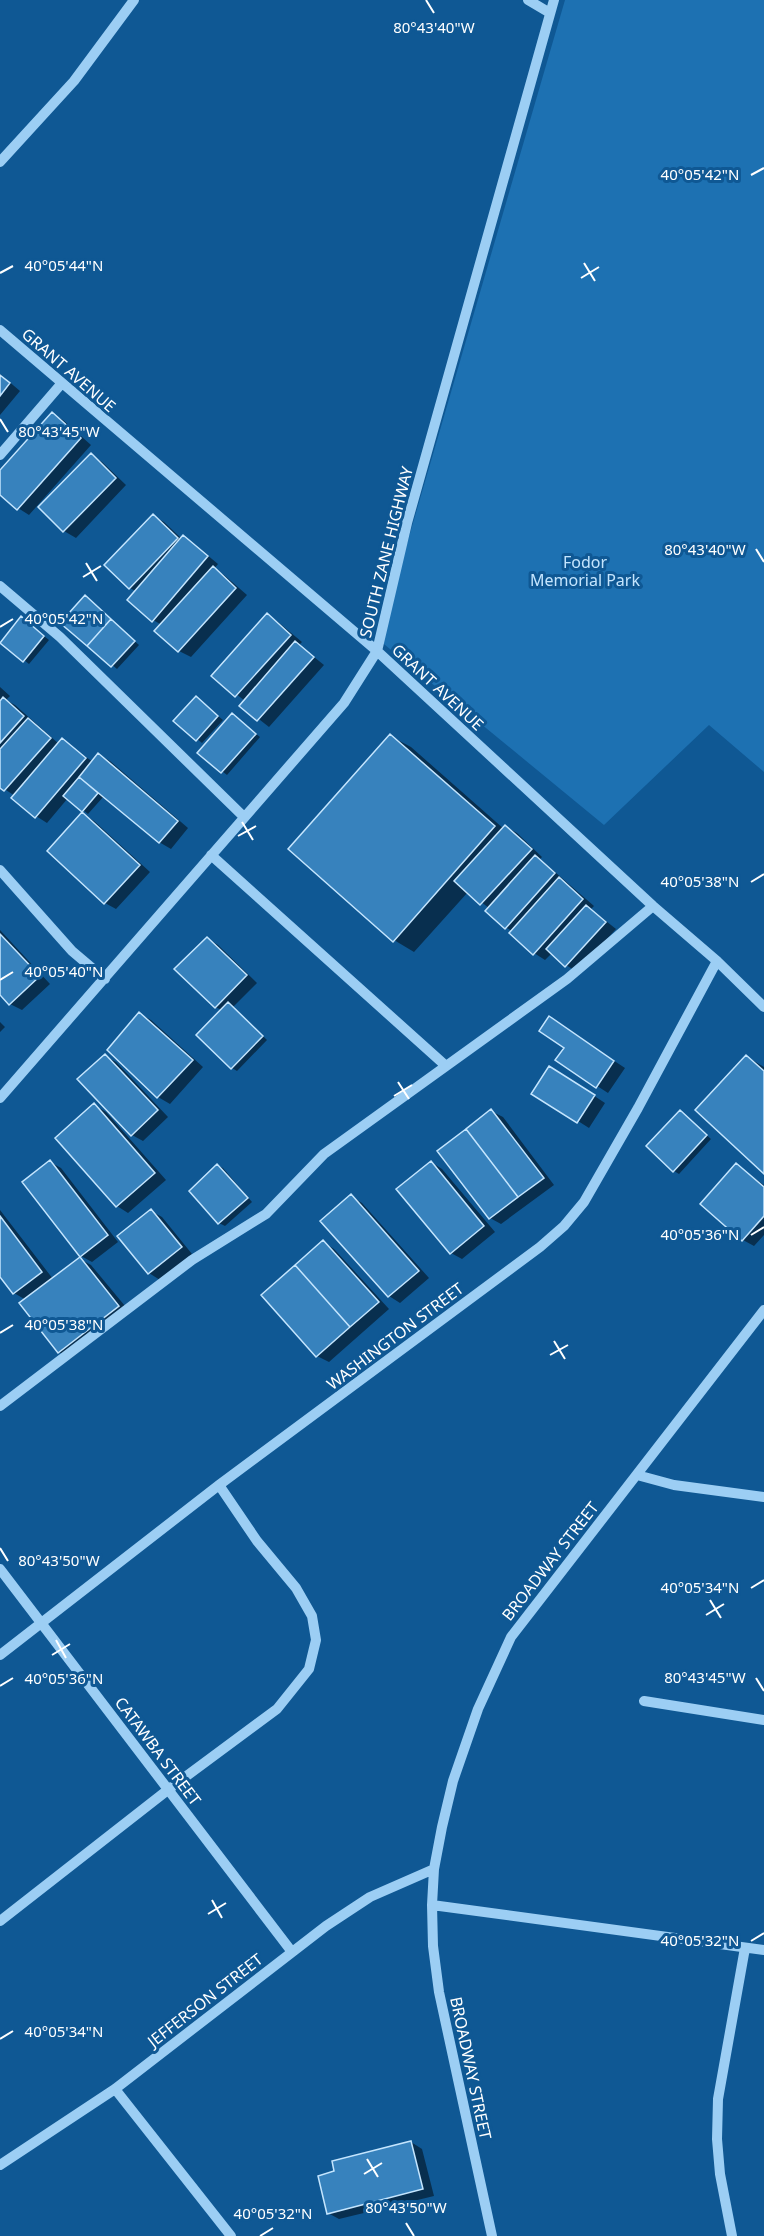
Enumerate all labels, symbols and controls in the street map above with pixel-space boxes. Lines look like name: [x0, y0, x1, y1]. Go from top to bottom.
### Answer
text: 80°43'40"W: [393, 17, 475, 37]
text: 40°05'42"N: [661, 164, 739, 184]
text: 40°05'44"N: [25, 255, 103, 275]
street label: GRANT AVENUE: [17, 323, 121, 417]
text: 80°43'45"W: [18, 421, 100, 441]
street label: SOUTH ZANE HIGHWAY: [354, 463, 418, 640]
text: 80°43'40"W: [664, 539, 746, 559]
park label: Fodor Memorial Park: [530, 551, 640, 591]
text: 40°05'42"N: [25, 608, 103, 628]
street label: GRANT AVENUE: [387, 639, 489, 735]
text: 40°05'38"N: [661, 871, 739, 891]
text: 40°05'40"N: [25, 961, 103, 981]
text: 40°05'36"N: [661, 1224, 739, 1244]
street label: WASHINGTON STREET: [322, 1277, 468, 1395]
text: 40°05'38"N: [25, 1314, 103, 1334]
street label: BROADWAY STREET: [497, 1497, 603, 1625]
text: 80°43'50"W: [18, 1550, 100, 1570]
text: 40°05'34"N: [661, 1577, 739, 1597]
text: 80°43'45"W: [664, 1667, 746, 1687]
text: 40°05'36"N: [25, 1668, 103, 1688]
street label: CATAWBA STREET: [110, 1692, 206, 1810]
text: 40°05'32"N: [661, 1930, 739, 1950]
street label: JEFFERSON STREET: [141, 1948, 267, 2053]
street label: BROADWAY STREET: [445, 1995, 497, 2141]
text: 40°05'34"N: [25, 2021, 103, 2041]
text: 80°43'50"W: [365, 2197, 447, 2217]
text: 40°05'32"N: [234, 2203, 312, 2223]

